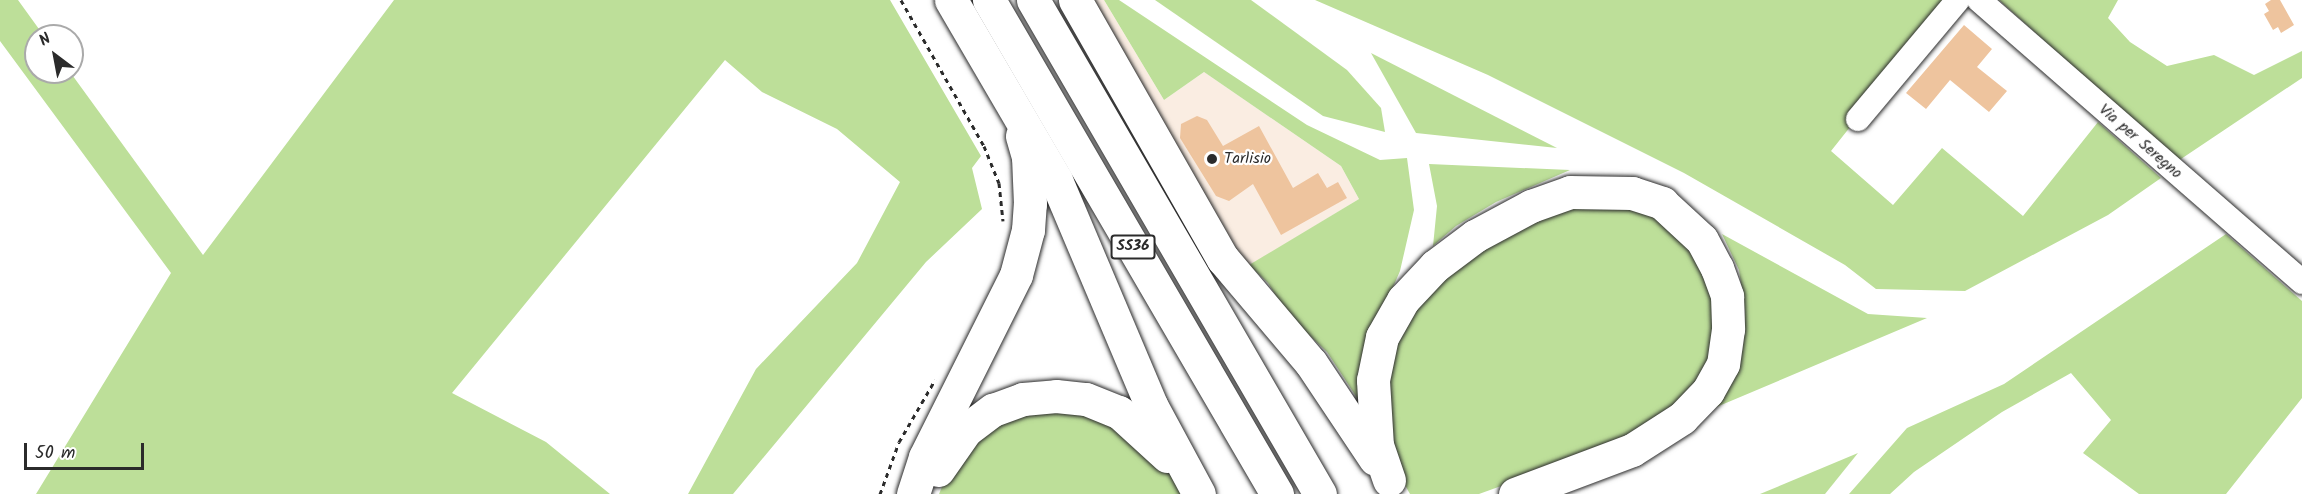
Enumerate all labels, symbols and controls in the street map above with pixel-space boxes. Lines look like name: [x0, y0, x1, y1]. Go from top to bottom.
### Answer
north arrow: [24, 24, 84, 84]
text: N: [34, 27, 56, 53]
street label: Via per Seregno: [2094, 101, 2186, 183]
place label: Tarlisio: [1224, 149, 1271, 169]
marker: Tarlisio: [1205, 152, 1219, 166]
road number: SS36: [1110, 235, 1156, 259]
scale bar: [27, 431, 147, 469]
text: 50 m: [35, 439, 75, 468]

